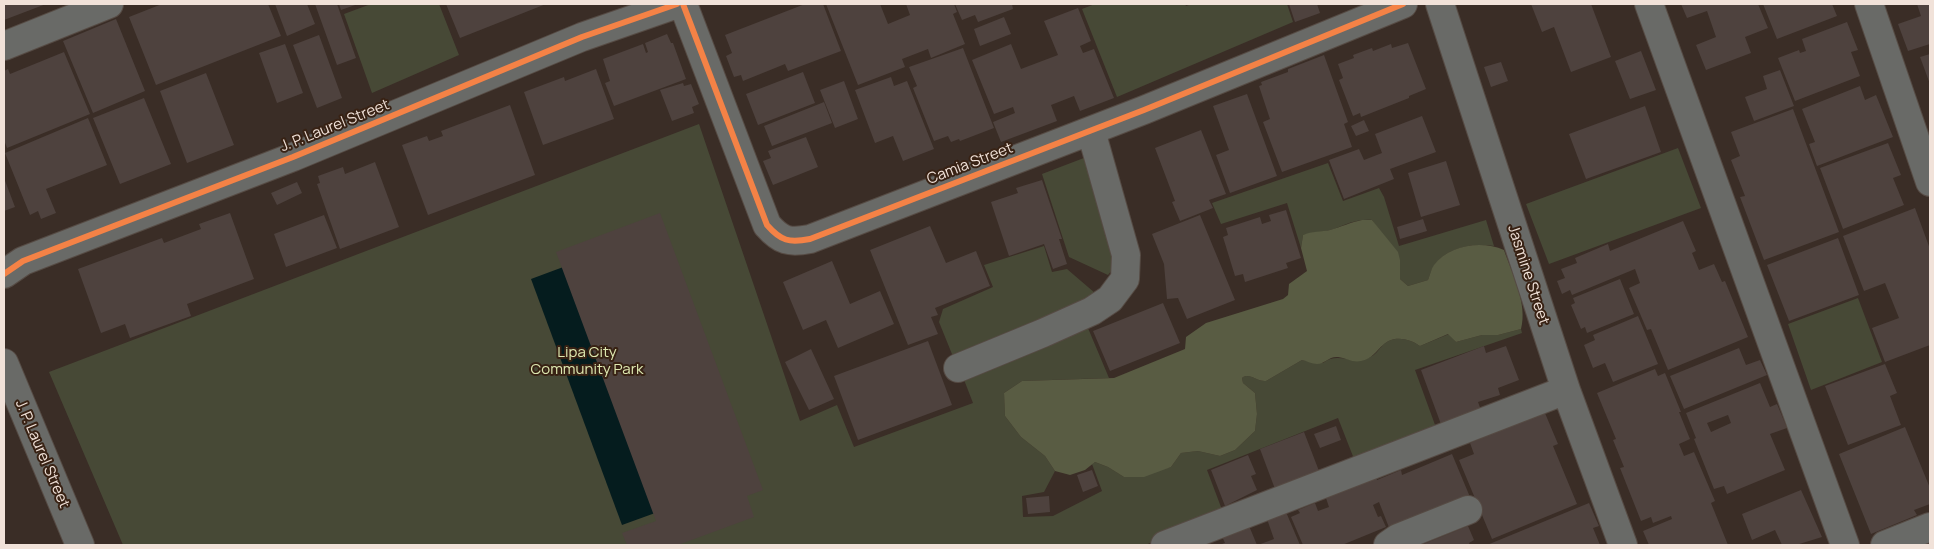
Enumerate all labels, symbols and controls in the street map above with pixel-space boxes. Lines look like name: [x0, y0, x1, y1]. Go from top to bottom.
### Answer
street label: J. P. Laurel Street: [278, 96, 392, 156]
street label: Camia Street: [924, 139, 1016, 189]
street label: Jasmine Street: [1503, 223, 1553, 327]
park label: Lipa City Community Park: [531, 344, 643, 379]
street label: J. P. Laurel Street: [11, 397, 73, 511]

